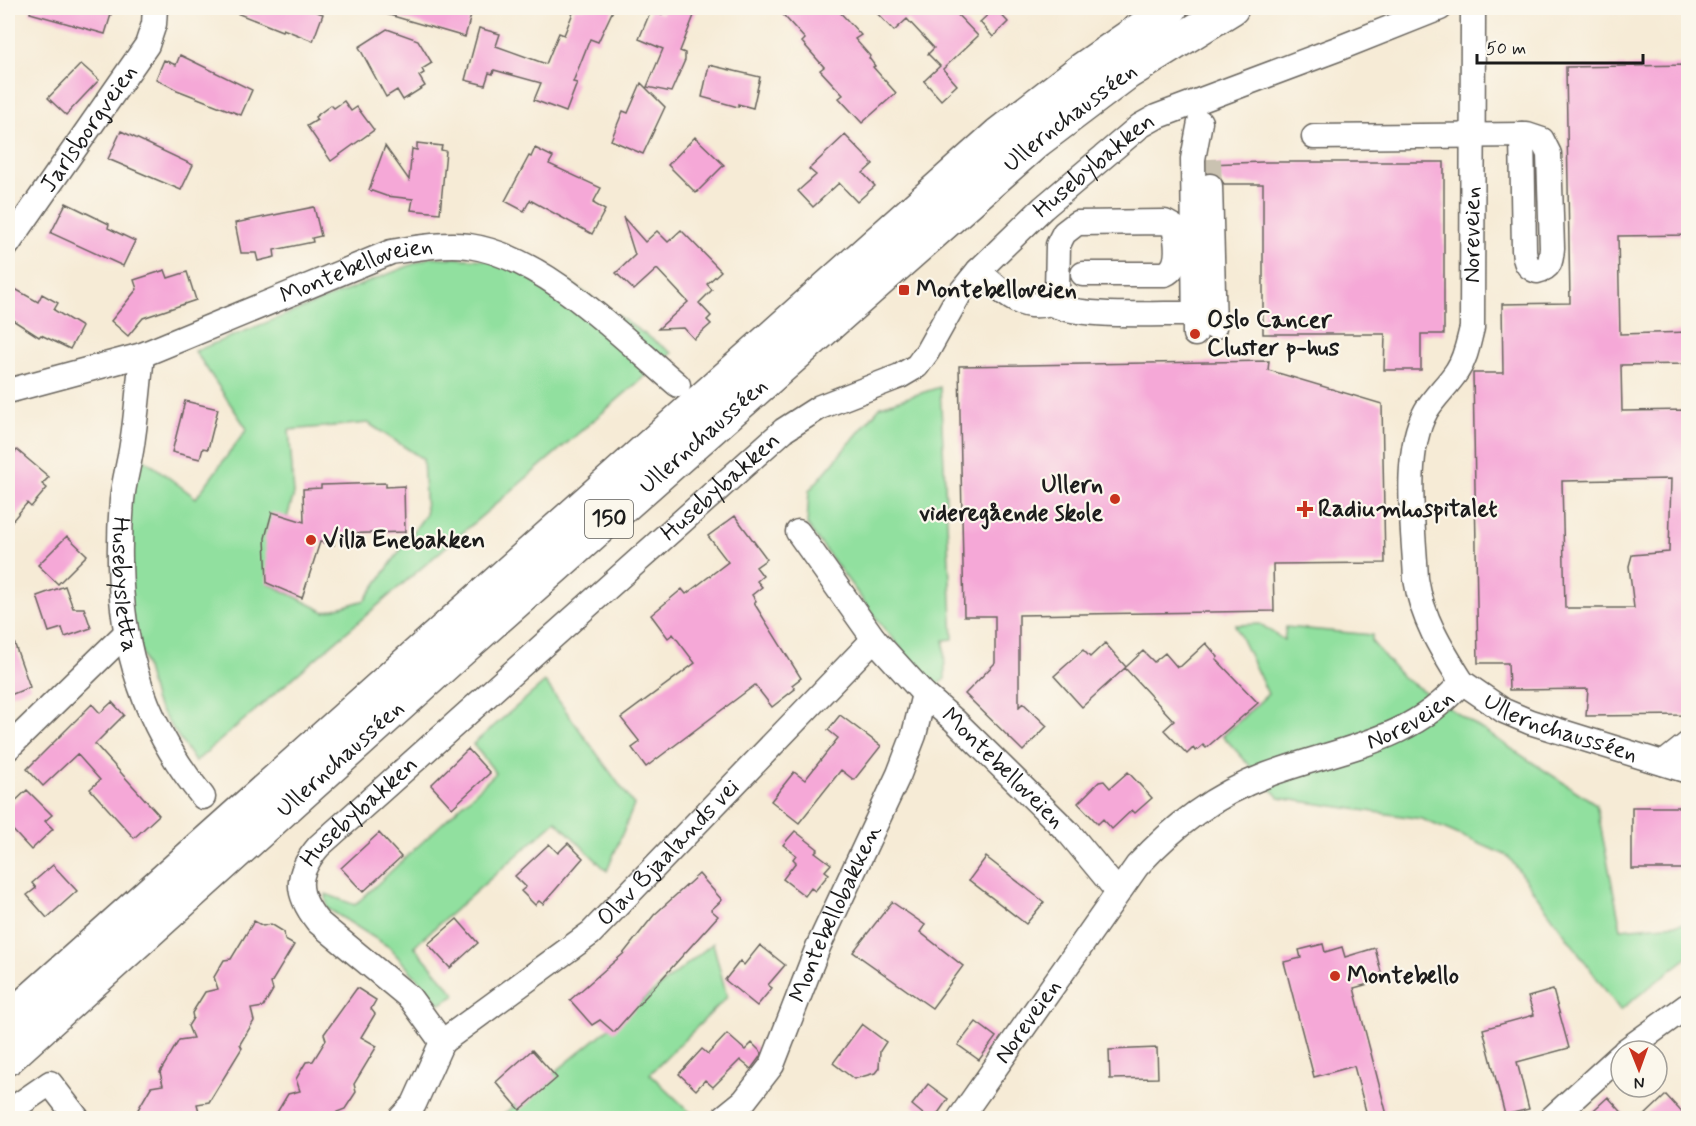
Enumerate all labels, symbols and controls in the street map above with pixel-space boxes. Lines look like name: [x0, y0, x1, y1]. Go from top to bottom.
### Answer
scale bar: [1477, 27, 1644, 65]
text: 50 m: [1486, 37, 1526, 61]
street label: Ullernchausséen: [996, 55, 1143, 179]
street label: Jarlsborgveien: [33, 58, 144, 199]
street label: Husebybakken: [1026, 105, 1160, 225]
street label: Noreveien: [1457, 186, 1488, 283]
street label: Montebelloveien: [275, 231, 435, 312]
place label: Montebelloveien: [916, 275, 1077, 306]
marker: Montebelloveien: [897, 283, 911, 297]
place label: Oslo Cancer Cluster p-hus: [1207, 305, 1340, 364]
marker: Oslo Cancer Cluster p-hus: [1188, 327, 1202, 341]
street label: Ullernchausséen: [632, 371, 774, 501]
street label: Husebybakken: [654, 425, 787, 548]
place label: Ullern videregående skole: [919, 470, 1103, 530]
marker: Ullern videregående skole: [1108, 492, 1122, 506]
place label: Radiumhospitalet: [1318, 494, 1497, 525]
road number: 150: [585, 500, 633, 538]
marker: Radiumhospitalet: [1296, 500, 1314, 518]
street label: Husebysletta: [104, 516, 146, 655]
place label: Villa Enebakken: [323, 525, 485, 556]
marker: Villa Enebakken: [304, 533, 318, 547]
street label: Noreveien: [1362, 683, 1461, 758]
street label: Ullernchausséen: [1477, 686, 1641, 770]
street label: Ullernchausséen: [270, 693, 411, 825]
street label: Montebelloveien: [935, 701, 1071, 836]
street label: Husebybakken: [293, 749, 425, 873]
street label: Olav Bjaalands vei: [590, 772, 746, 933]
street label: Montebellobakken: [782, 819, 889, 1007]
place label: Montebello: [1347, 961, 1459, 992]
marker: Montebello: [1328, 969, 1342, 983]
street label: Noreveien: [987, 973, 1068, 1070]
north arrow: [1609, 1039, 1669, 1099]
text: N: [1634, 1072, 1645, 1093]

